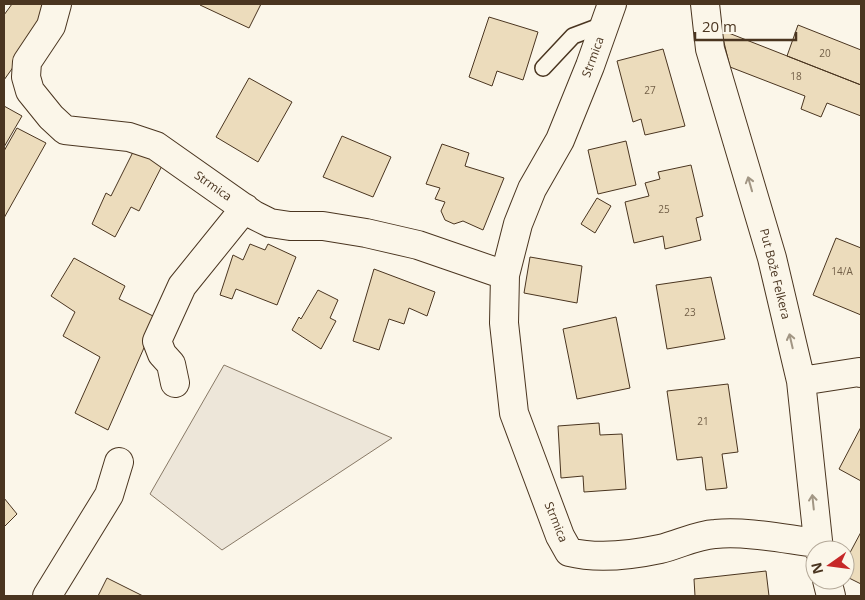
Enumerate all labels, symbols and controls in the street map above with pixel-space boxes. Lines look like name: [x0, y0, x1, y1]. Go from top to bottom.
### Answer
scale bar: [695, 10, 796, 42]
text: 20 m: [702, 16, 737, 36]
street label: Strmica: [577, 34, 608, 80]
house number: 20: [819, 46, 831, 60]
house number: 18: [790, 69, 802, 83]
house number: 27: [644, 83, 656, 97]
street label: Strmica: [191, 166, 235, 205]
one-way arrow: [745, 176, 755, 192]
house number: 25: [658, 202, 670, 216]
street label: Put Bože Felkera: [756, 227, 795, 321]
house number: 14/A: [831, 264, 853, 278]
house number: 23: [684, 305, 696, 319]
one-way arrow: [786, 333, 795, 349]
house number: 21: [697, 414, 709, 428]
one-way arrow: [808, 494, 818, 510]
street label: Strmica: [541, 499, 572, 545]
north arrow: [805, 540, 855, 590]
text: N: [806, 560, 827, 576]

